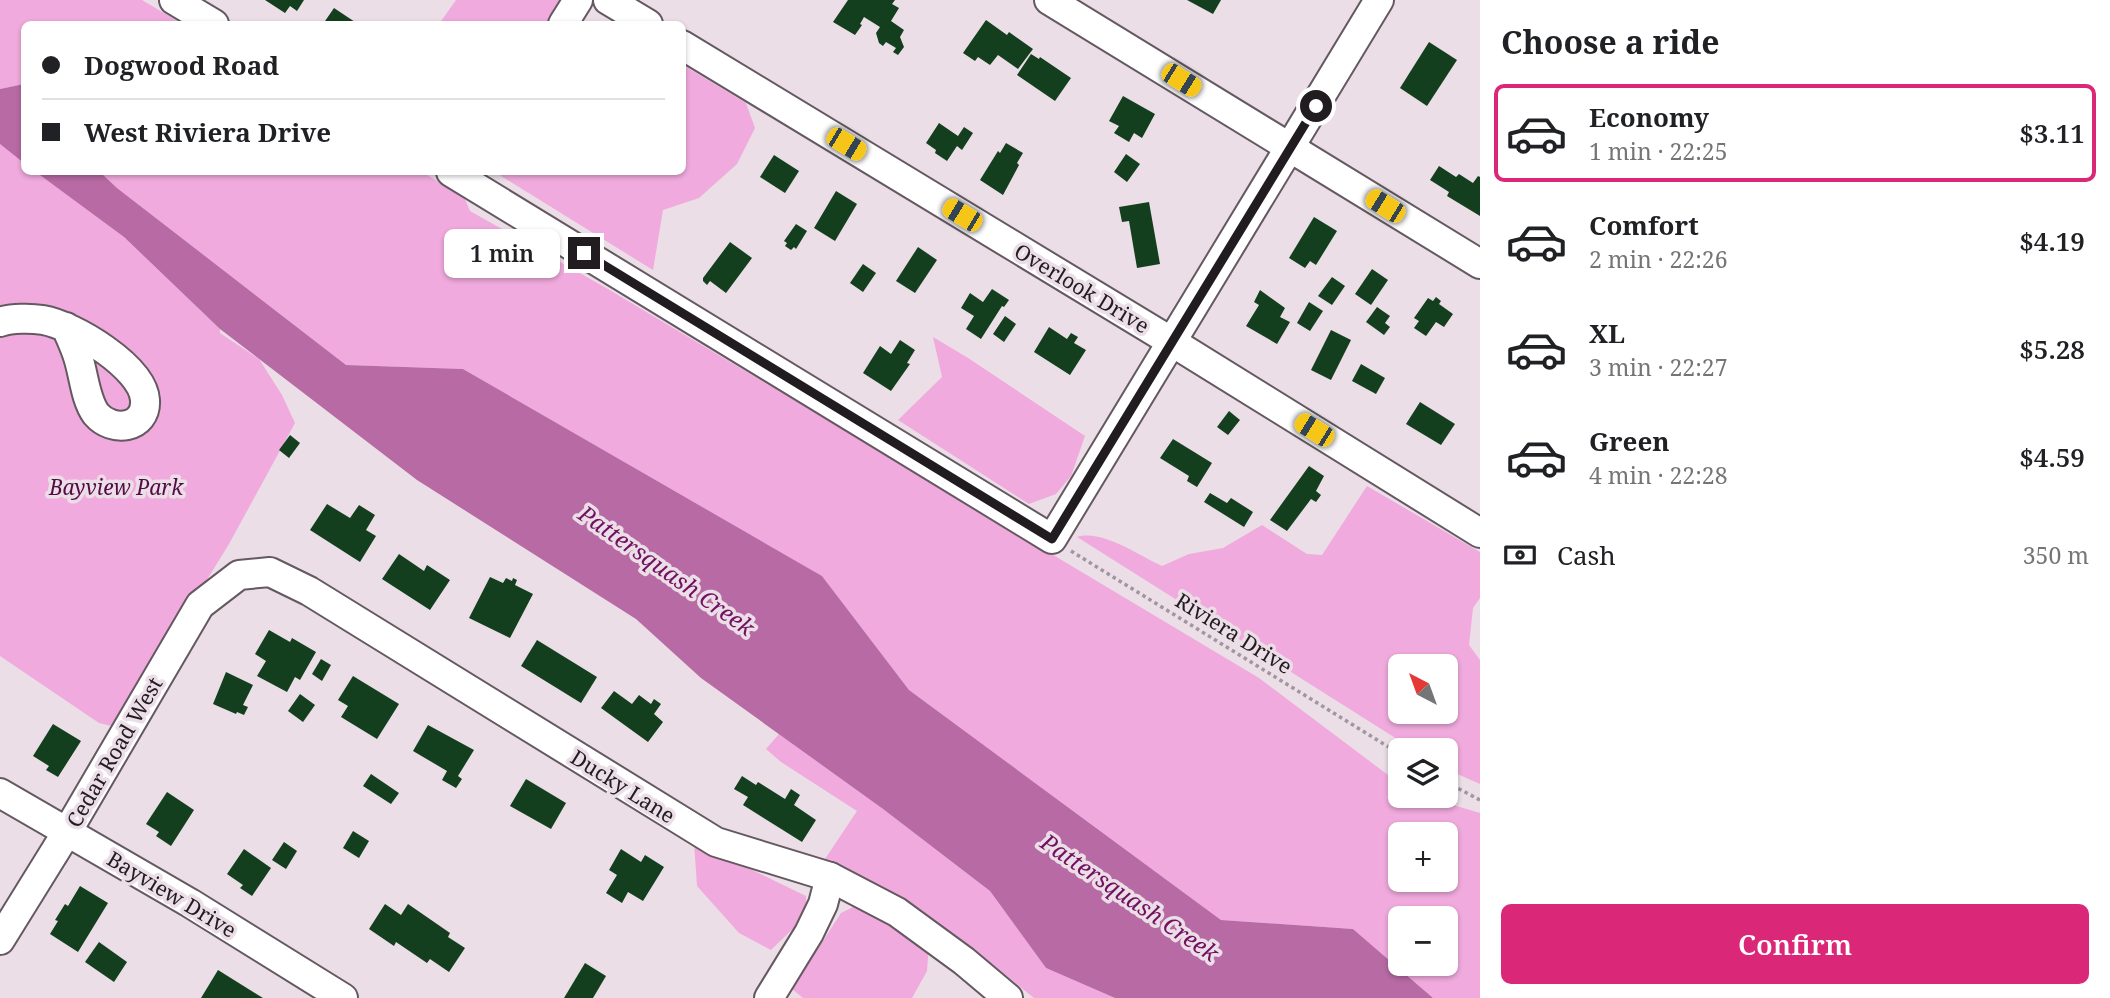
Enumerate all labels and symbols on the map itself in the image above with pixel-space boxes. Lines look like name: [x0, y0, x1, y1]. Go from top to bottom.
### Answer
car: [1158, 60, 1205, 100]
route start: [1300, 90, 1332, 122]
car: [823, 124, 870, 164]
car: [1362, 186, 1409, 226]
car: [939, 195, 986, 235]
callout: 1 min: [444, 229, 560, 278]
route end: [568, 237, 600, 269]
street label: Overlook Drive: [1009, 237, 1155, 339]
car: [1291, 410, 1338, 450]
park label: Bayview Park: [48, 473, 184, 501]
water label: Pattersquash Creek: [572, 497, 762, 643]
street label: Riviera Drive: [1170, 586, 1298, 680]
north arrow: [1388, 654, 1458, 724]
street label: Cedar Road West: [60, 672, 168, 832]
street label: Ducky Lane: [565, 743, 681, 829]
water label: Pattersquash Creek: [1034, 825, 1226, 969]
street label: Bayview Drive: [102, 844, 242, 944]

